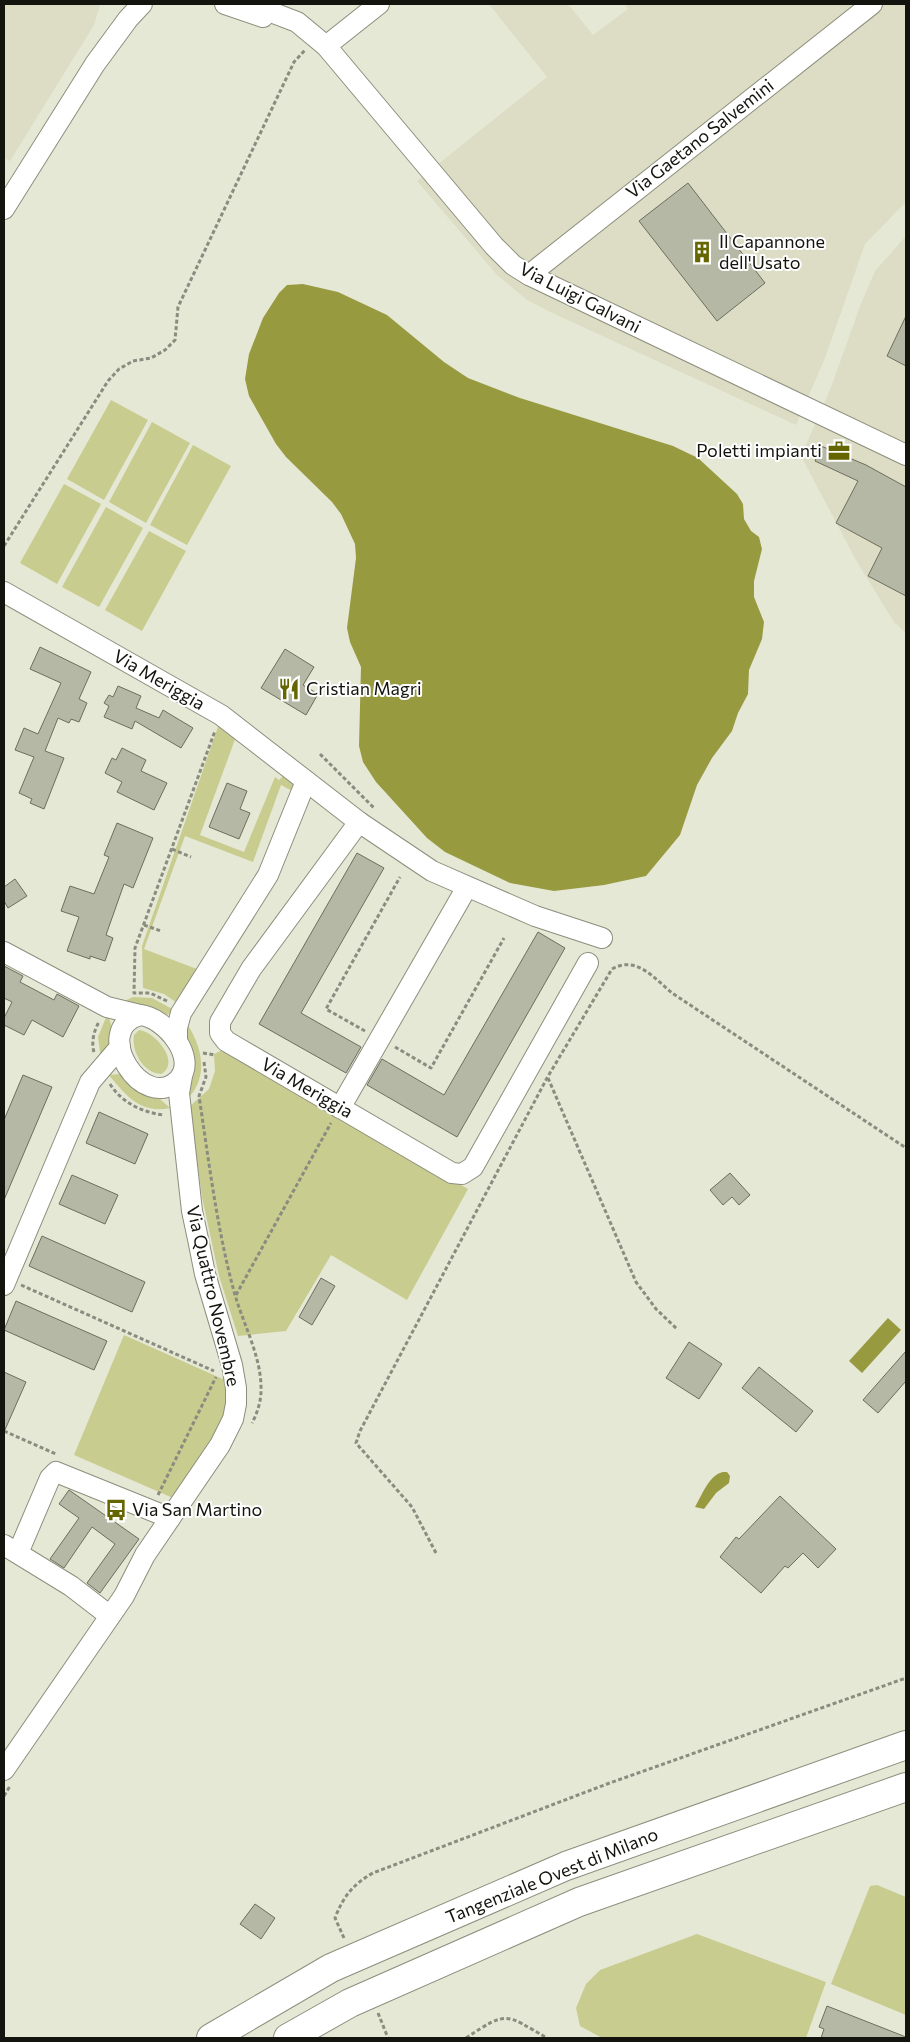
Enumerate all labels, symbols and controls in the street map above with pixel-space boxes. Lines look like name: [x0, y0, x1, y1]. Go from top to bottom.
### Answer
street label: Via Gaetano Salvemini: [621, 74, 778, 203]
place label: Il Capannone dell'Usato: [719, 230, 825, 273]
building icon: Il Capannone dell'Usato: [689, 239, 715, 265]
street label: Via Luigi Galvani: [516, 257, 645, 337]
office icon: Poletti impianti: [826, 438, 852, 464]
place label: Poletti impianti: [696, 439, 822, 461]
street label: Via Meriggia: [110, 644, 209, 714]
restaurant icon: Cristian Magri: [276, 676, 302, 702]
place label: Cristian Magri: [306, 677, 422, 699]
street label: Via Meriggia: [258, 1052, 357, 1122]
street label: Via Quattro Novembre: [182, 1203, 246, 1388]
bus stop icon: Via San Martino: [103, 1497, 129, 1523]
place label: Via San Martino: [132, 1498, 262, 1520]
street label: Tangenziale Ovest di Milano: [442, 1822, 661, 1928]

